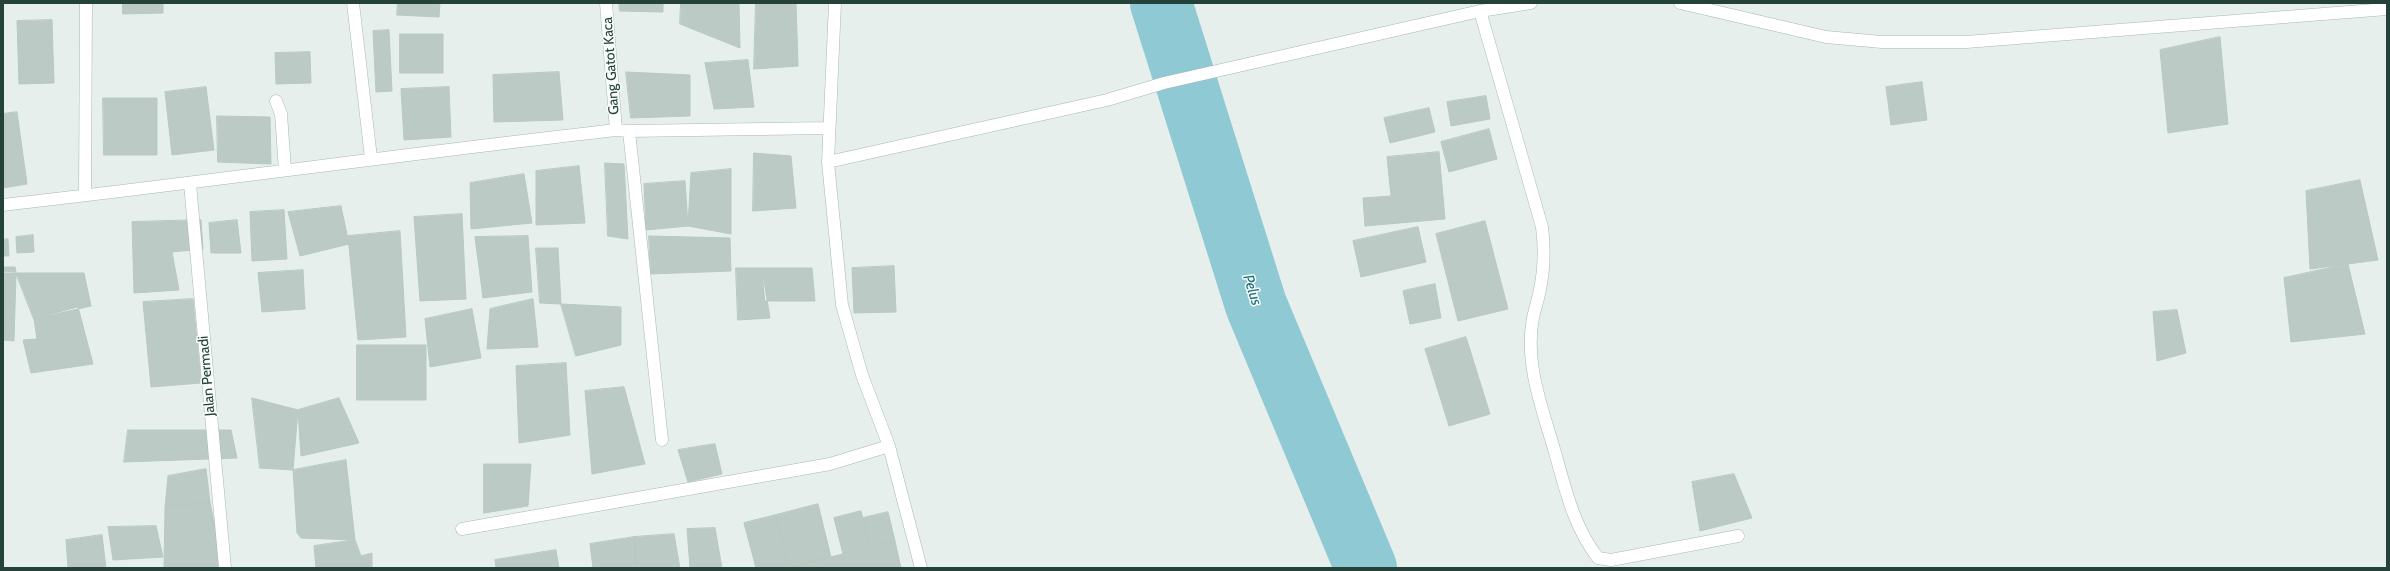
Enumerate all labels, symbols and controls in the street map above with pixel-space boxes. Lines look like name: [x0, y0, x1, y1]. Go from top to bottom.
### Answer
street label: Gang Gatot Kaca: [599, 17, 623, 115]
water label: Pelus: [1239, 272, 1265, 308]
street label: Jalan Permadi: [195, 335, 219, 417]

